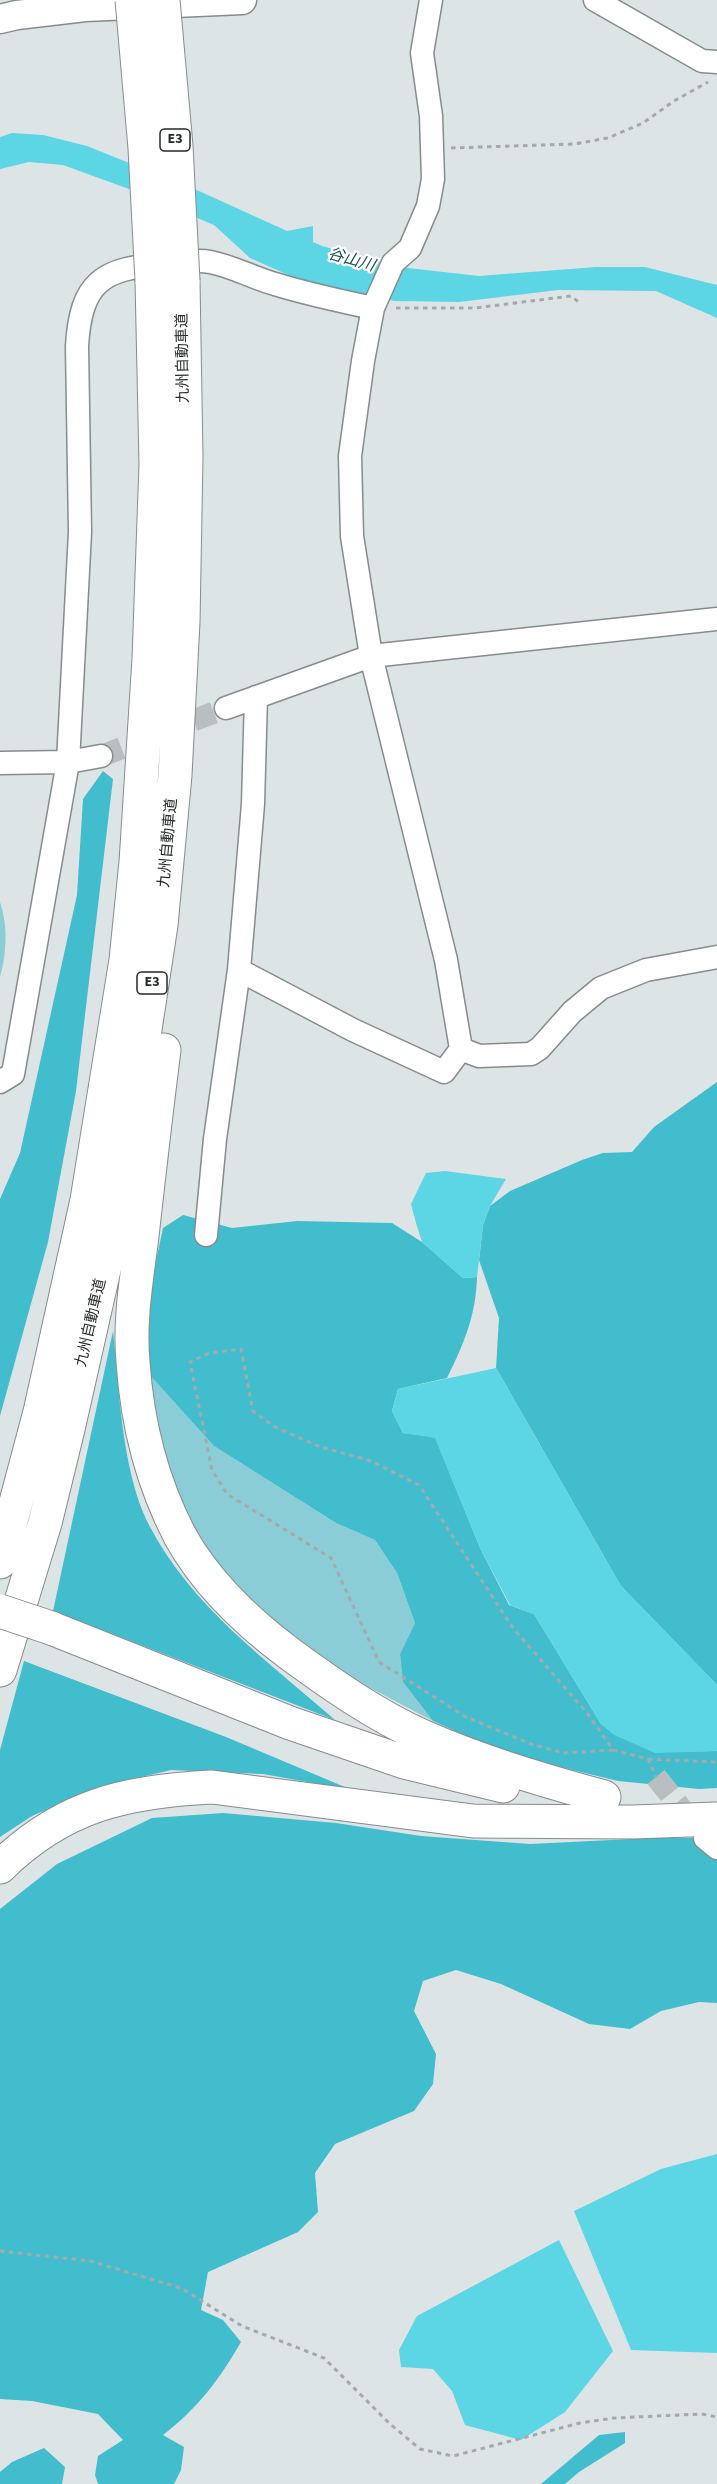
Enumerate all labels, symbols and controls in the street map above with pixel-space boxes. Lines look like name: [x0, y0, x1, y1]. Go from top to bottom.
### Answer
road number: E3: [160, 129, 190, 151]
water label: 谷山川: [325, 245, 377, 277]
street label: 九州自動車道: [174, 313, 194, 403]
street label: 九州自動車道: [156, 797, 182, 889]
road number: E3: [137, 972, 167, 994]
street label: 九州自動車道: [73, 1277, 111, 1369]

